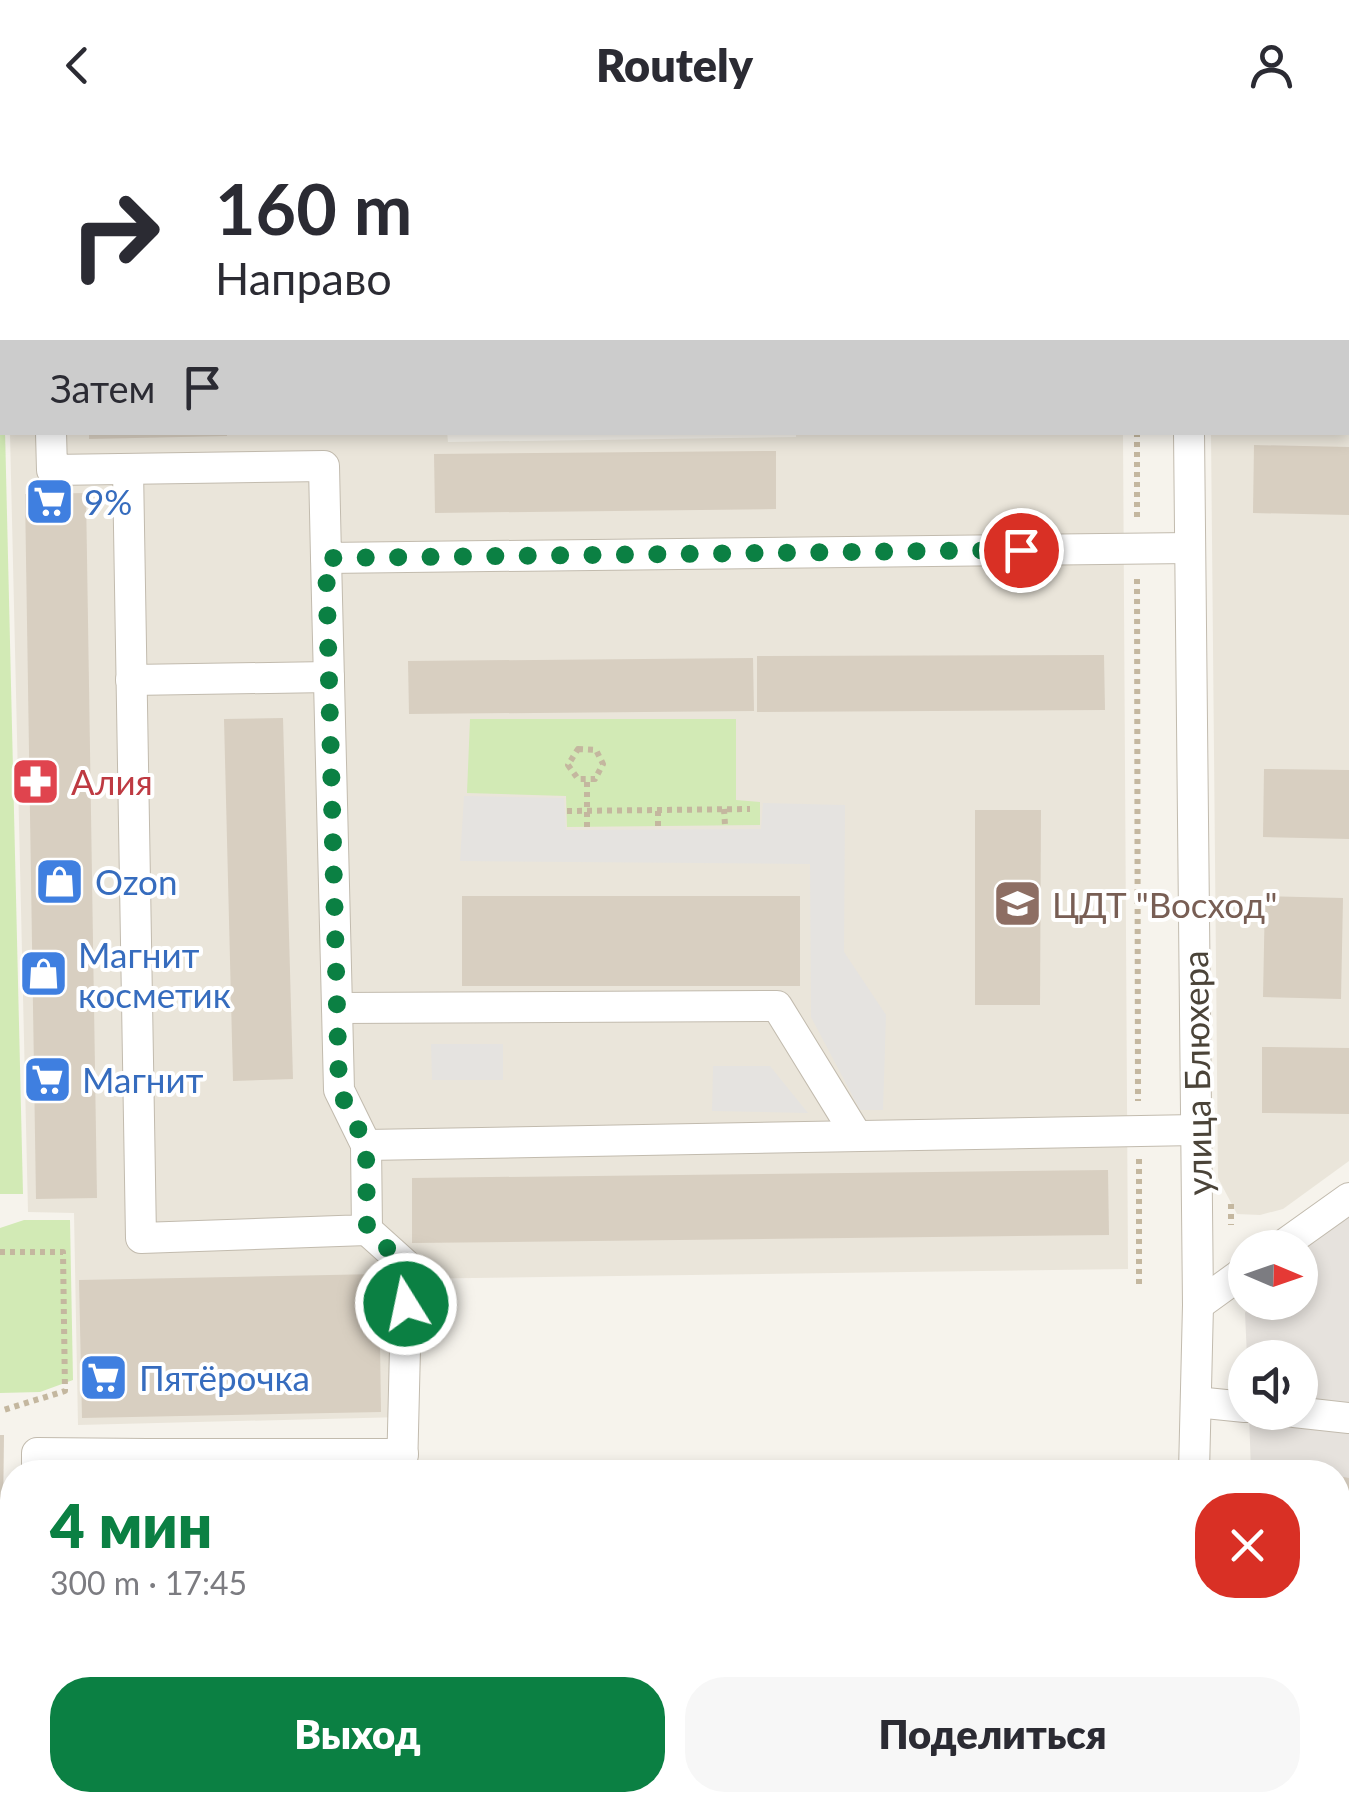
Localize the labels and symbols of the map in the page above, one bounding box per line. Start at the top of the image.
supermarket icon: 9% [23,475,75,527]
place label: 9% [84,480,132,522]
pin [979,508,1064,593]
pharmacy icon: Алия [10,755,62,807]
place label: Алия [71,760,153,802]
shop icon: Ozon [34,855,86,907]
place label: Ozon [95,860,178,902]
school or university icon: ЦДТ "Восход" [991,878,1043,930]
place label: ЦДТ "Восход" [1052,883,1278,925]
place label: Магнит косметик [78,933,231,1015]
shop icon: Магнит косметик [17,948,69,1000]
street label: улица Блюхера [1173,950,1219,1196]
supermarket icon: Магнит [21,1053,73,1105]
place label: Магнит [82,1058,204,1100]
north arrow [1228,1230,1318,1320]
position arrow [354,1252,458,1356]
supermarket icon: Пятёрочка [78,1351,130,1403]
place label: Пятёрочка [139,1356,310,1398]

